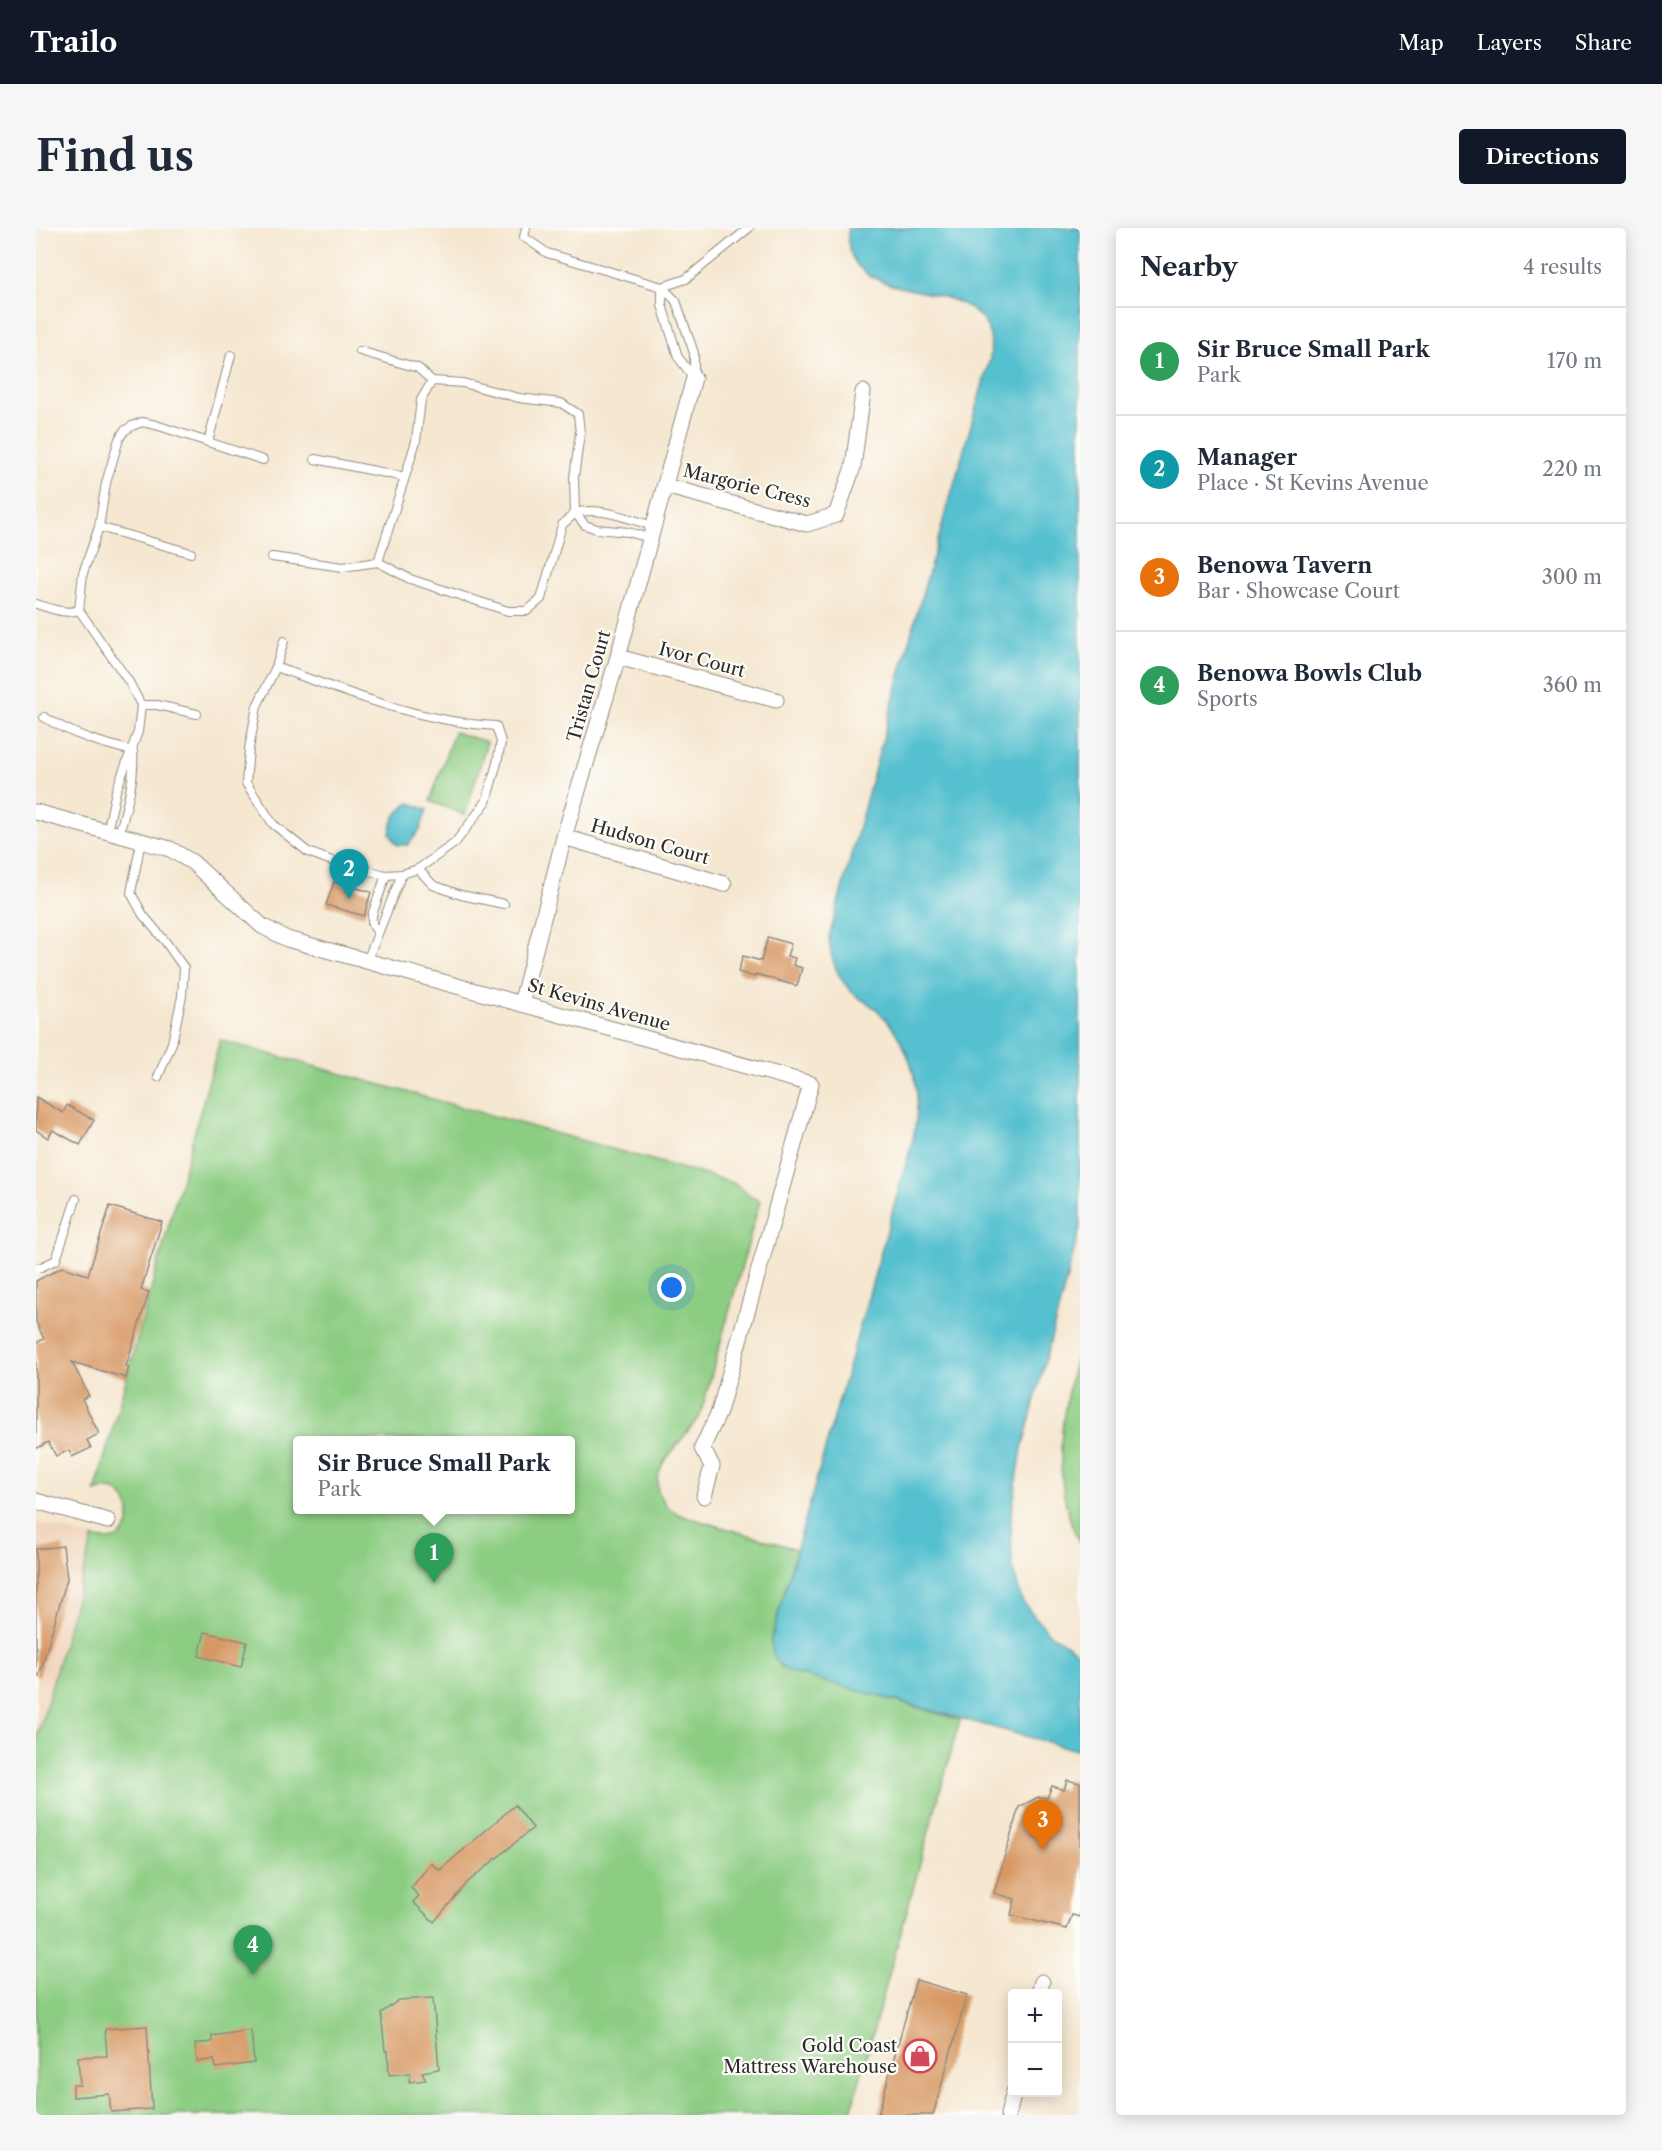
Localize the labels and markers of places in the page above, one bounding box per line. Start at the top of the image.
pin: 2 [330,850,368,899]
pin: 1 [414,1534,454,1583]
pin: 3 [1024,1800,1062,1850]
pin: 4 [234,1926,272,1975]
place label: Gold Coast Mattress Warehouse [723,2035,898,2078]
shop icon: Gold Coast Mattress Warehouse [902,2038,938,2074]

